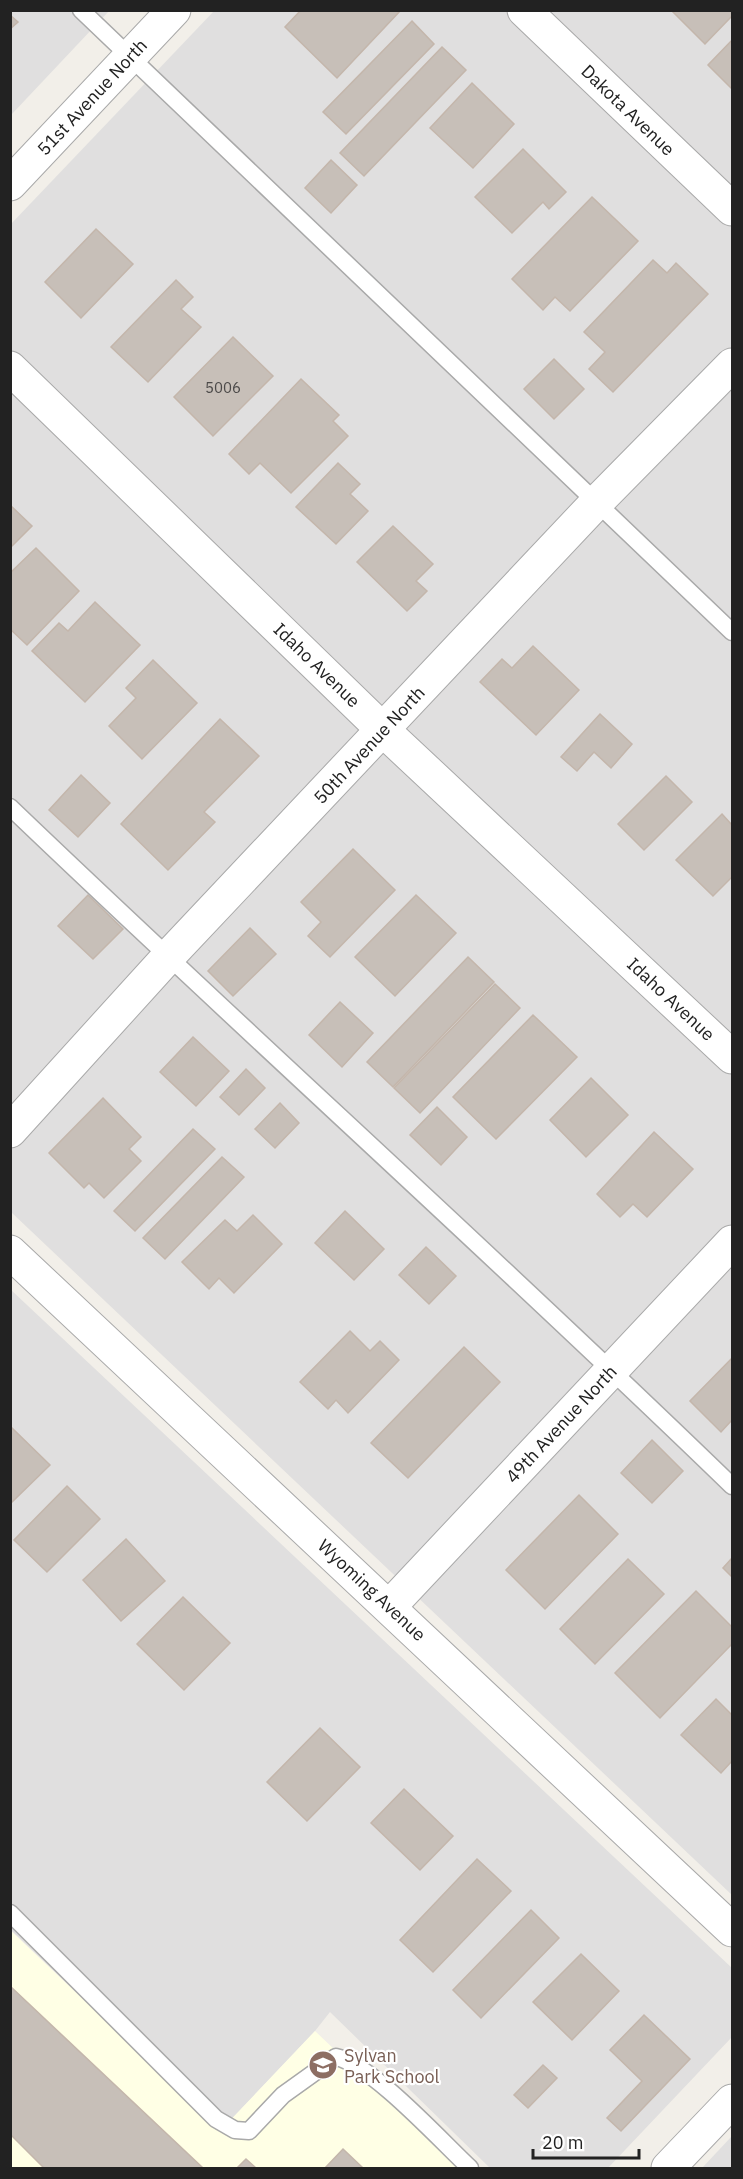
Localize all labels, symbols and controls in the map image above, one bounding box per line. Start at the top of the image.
street label: 51st Avenue North [32,34,152,160]
street label: Dakota Avenue [576,60,680,160]
house number: 5006 [205,378,241,397]
street label: Idaho Avenue [269,618,365,712]
street label: 50th Avenue North [308,681,430,809]
street label: Idaho Avenue [622,952,720,1046]
street label: 49th Avenue North [500,1360,622,1488]
street label: Wyoming Avenue [313,1534,431,1646]
place label: Sylvan Park School [344,2044,440,2088]
school or university icon: Sylvan Park School [307,2049,339,2081]
scale bar [533,2122,640,2160]
text: 20 m [542,2131,584,2154]

